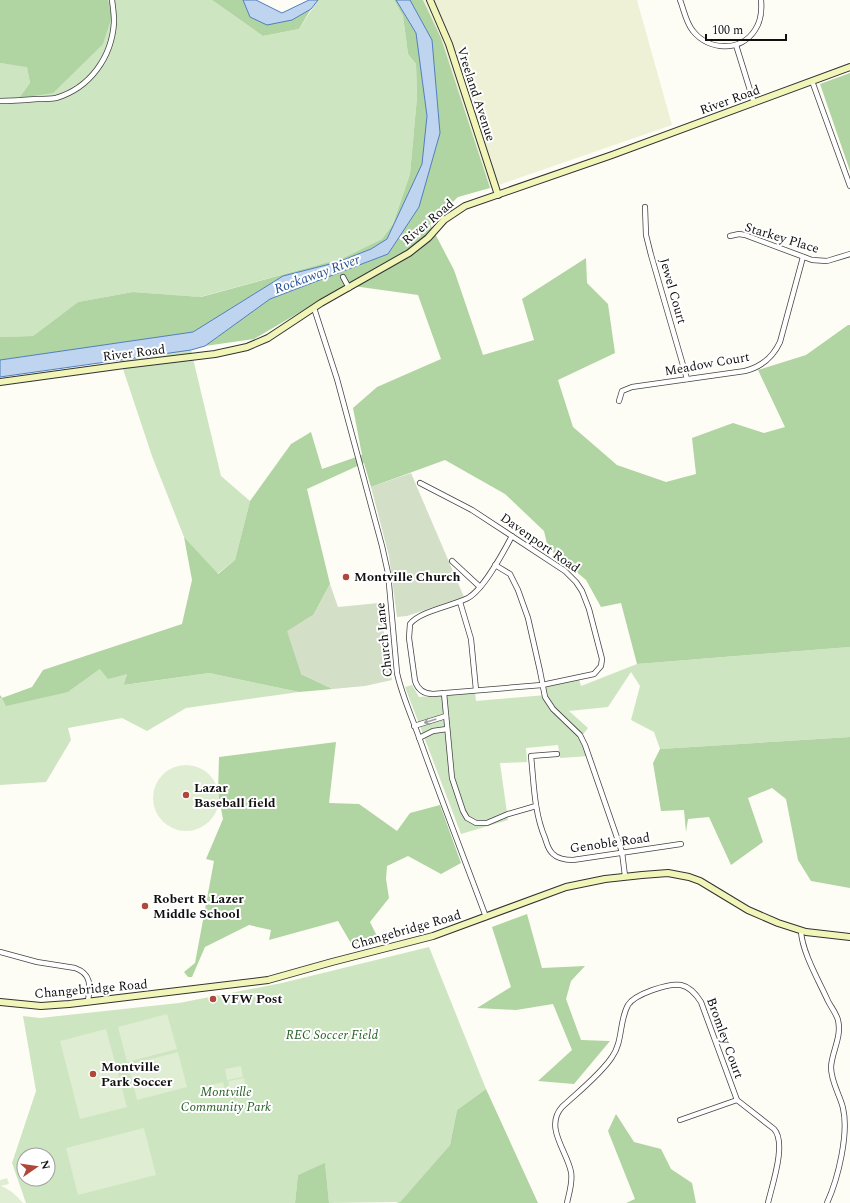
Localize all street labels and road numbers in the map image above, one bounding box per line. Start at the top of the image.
street label: Vreeland Avenue [451,44,501,144]
street label: River Road [697,80,763,120]
street label: River Road [397,194,459,250]
street label: Starkey Place [742,217,822,259]
street label: Jewel Court [654,256,692,327]
street label: River Road [102,339,166,367]
street label: Meadow Court [663,347,751,381]
street label: Davenport Road [496,508,584,578]
street label: Church Lane [370,602,398,678]
street label: Genoble Road [569,827,651,859]
street label: Changebridge Road [349,905,463,955]
street label: Changebridge Road [34,974,148,1004]
street label: Bromley Court [701,995,749,1082]

